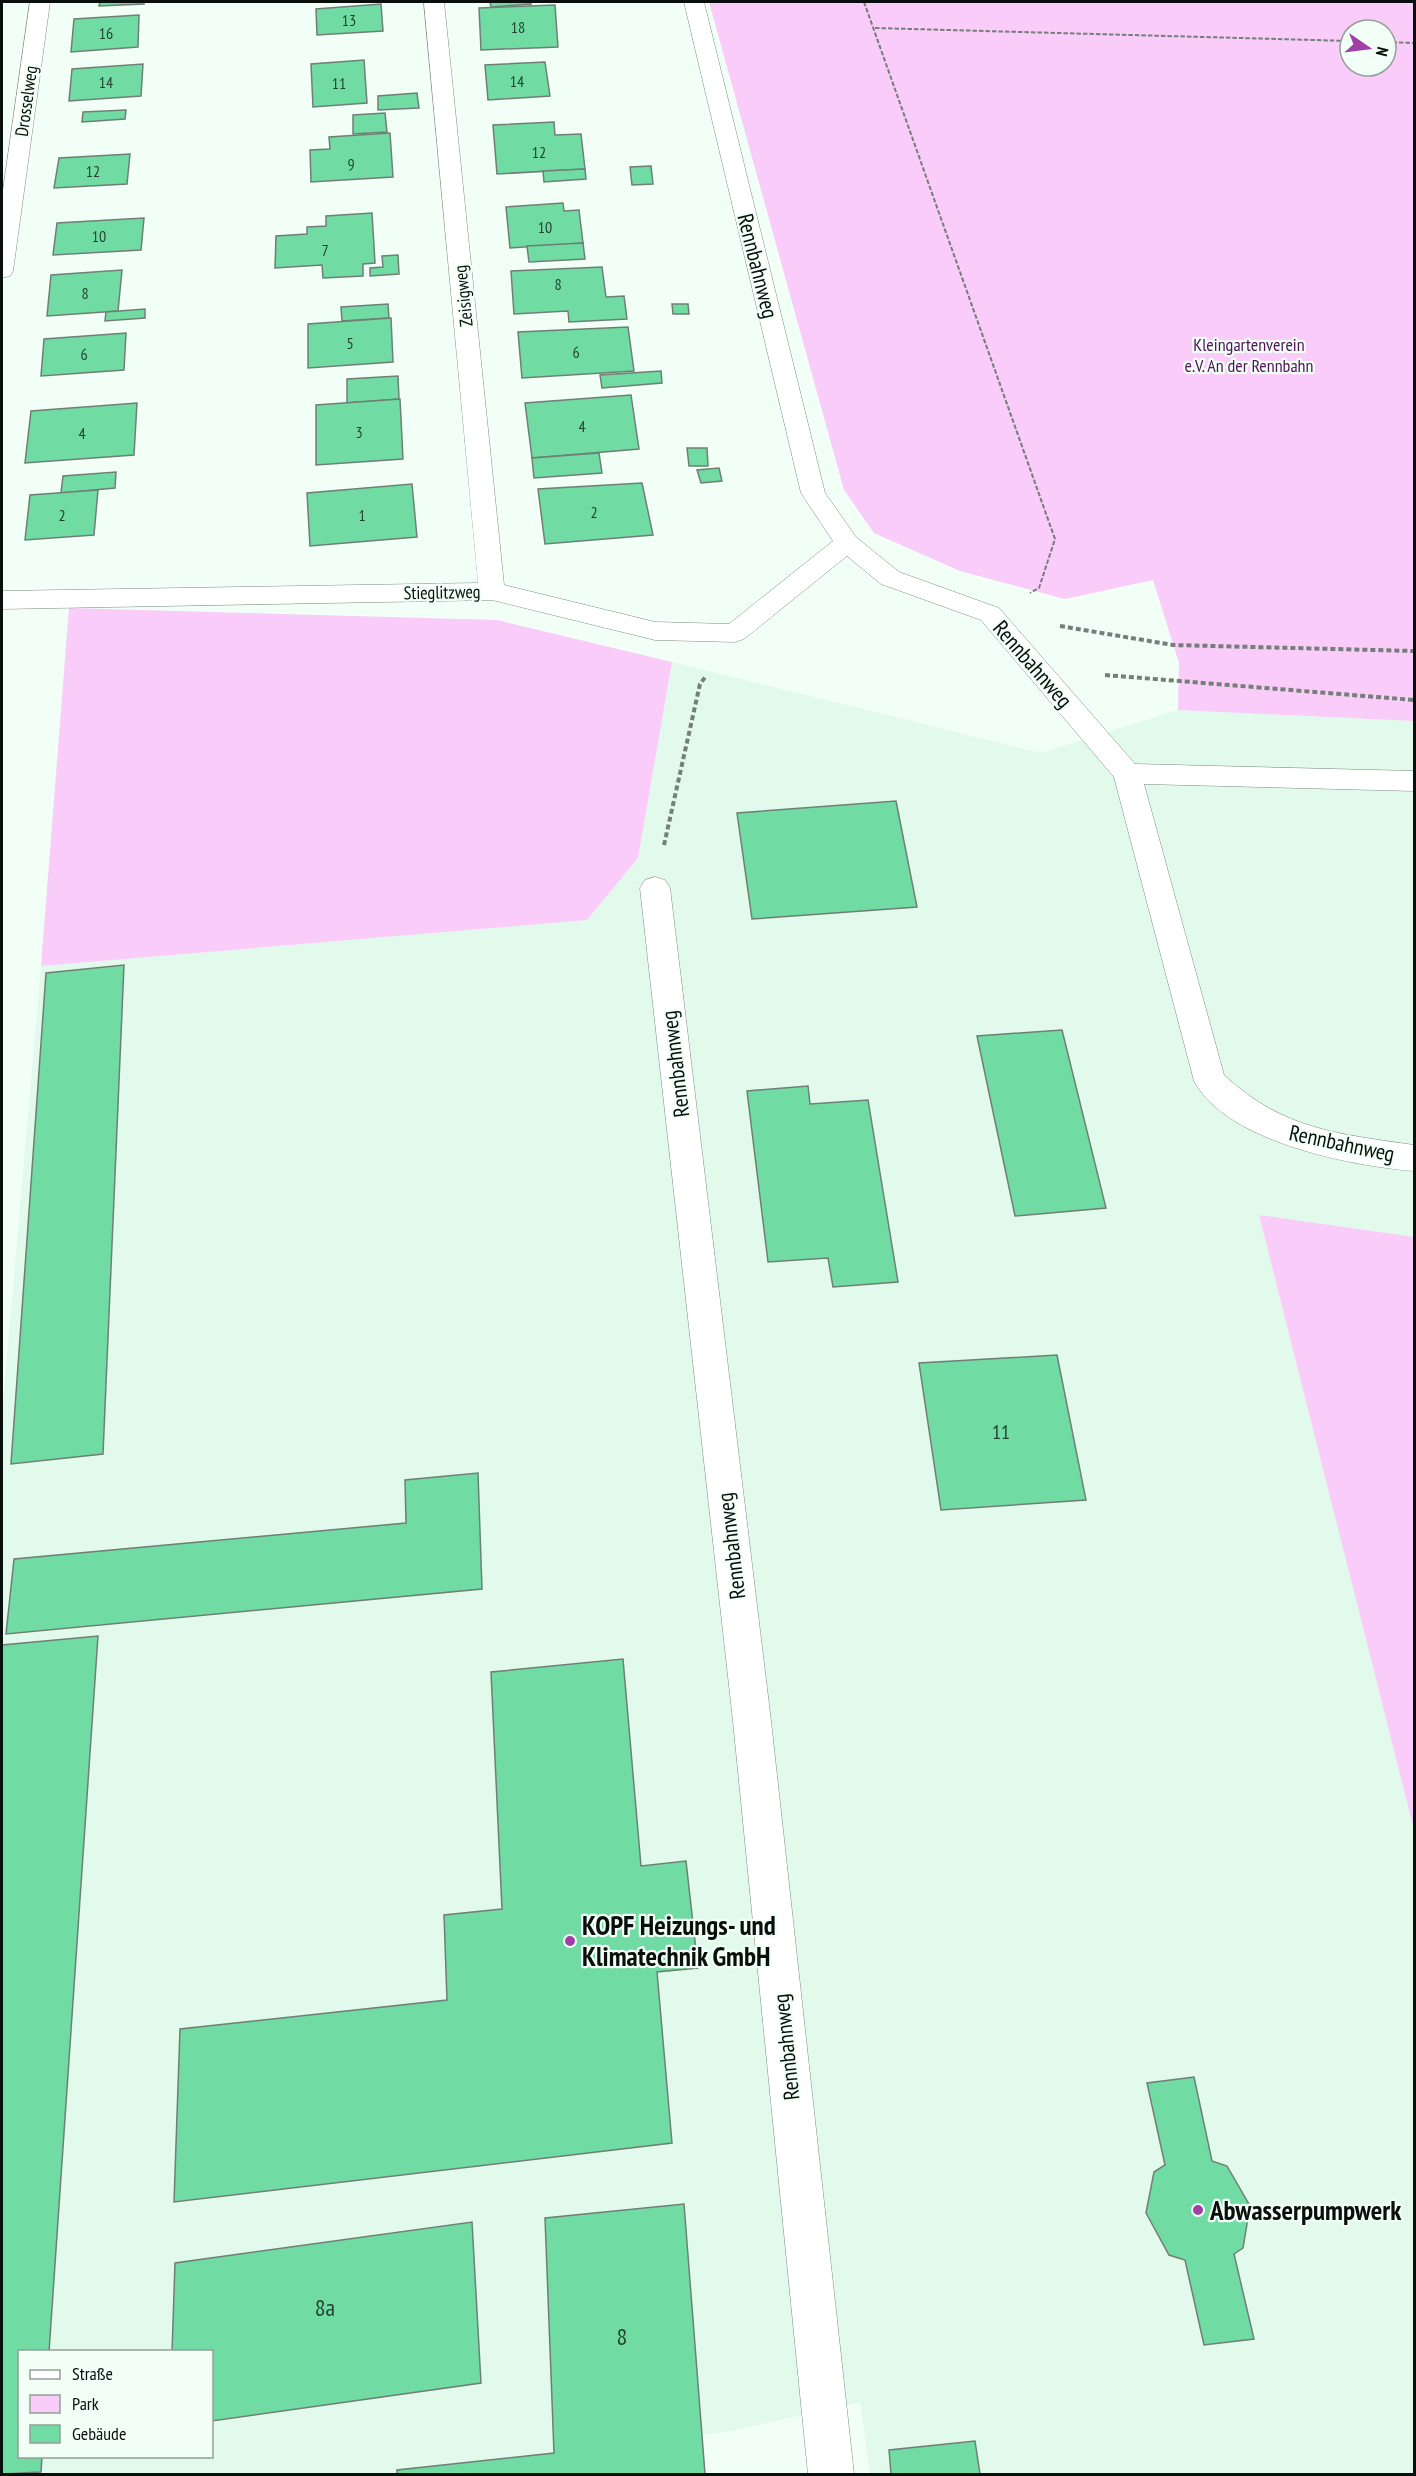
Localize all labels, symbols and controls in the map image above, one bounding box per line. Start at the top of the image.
house number: 13 [342,10,356,30]
house number: 18 [511,17,525,37]
north arrow [1338,18,1398,78]
house number: 16 [99,23,113,43]
text: N [1372,45,1393,58]
street label: Drosselweg [10,64,42,138]
house number: 14 [510,71,524,91]
house number: 14 [99,72,113,92]
house number: 11 [332,73,346,93]
house number: 12 [532,142,546,162]
house number: 9 [347,154,355,174]
house number: 12 [86,161,100,181]
street label: Rennbahnweg [731,211,785,321]
house number: 10 [538,217,552,237]
house number: 10 [92,226,106,246]
house number: 7 [321,240,329,260]
street label: Zeisigweg [448,264,478,328]
house number: 8 [554,274,562,294]
house number: 8 [81,283,89,303]
house number: 5 [346,333,354,353]
park label: Kleingartenverein e.V. An der Rennbahn [1185,333,1313,377]
house number: 6 [572,342,580,362]
house number: 6 [80,344,88,364]
house number: 4 [578,416,586,436]
house number: 3 [355,422,363,442]
house number: 4 [78,423,86,443]
house number: 2 [590,502,598,522]
house number: 2 [58,505,66,525]
house number: 1 [358,505,366,525]
street label: Stieglitzweg [403,580,481,604]
street label: Rennbahnweg [987,614,1079,714]
street label: Rennbahnweg [655,1009,695,1119]
street label: Rennbahnweg [1287,1118,1397,1168]
house number: 11 [992,1419,1010,1445]
street label: Rennbahnweg [711,1491,751,1601]
place label: KOPF Heizungs- und Klimatechnik GmbH [582,1908,776,1973]
marker: KOPF Heizungs- und Klimatechnik GmbH [563,1934,577,1948]
street label: Rennbahnweg [766,1992,806,2102]
place label: Abwasserpumpwerk [1209,2193,1402,2227]
marker: Abwasserpumpwerk [1191,2203,1205,2217]
house number: 8a [315,2292,335,2323]
house number: 8 [617,2321,627,2352]
legend [18,2350,213,2458]
text: Straße [72,2362,113,2385]
text: Park [72,2392,99,2415]
text: Gebäude [72,2422,126,2445]

